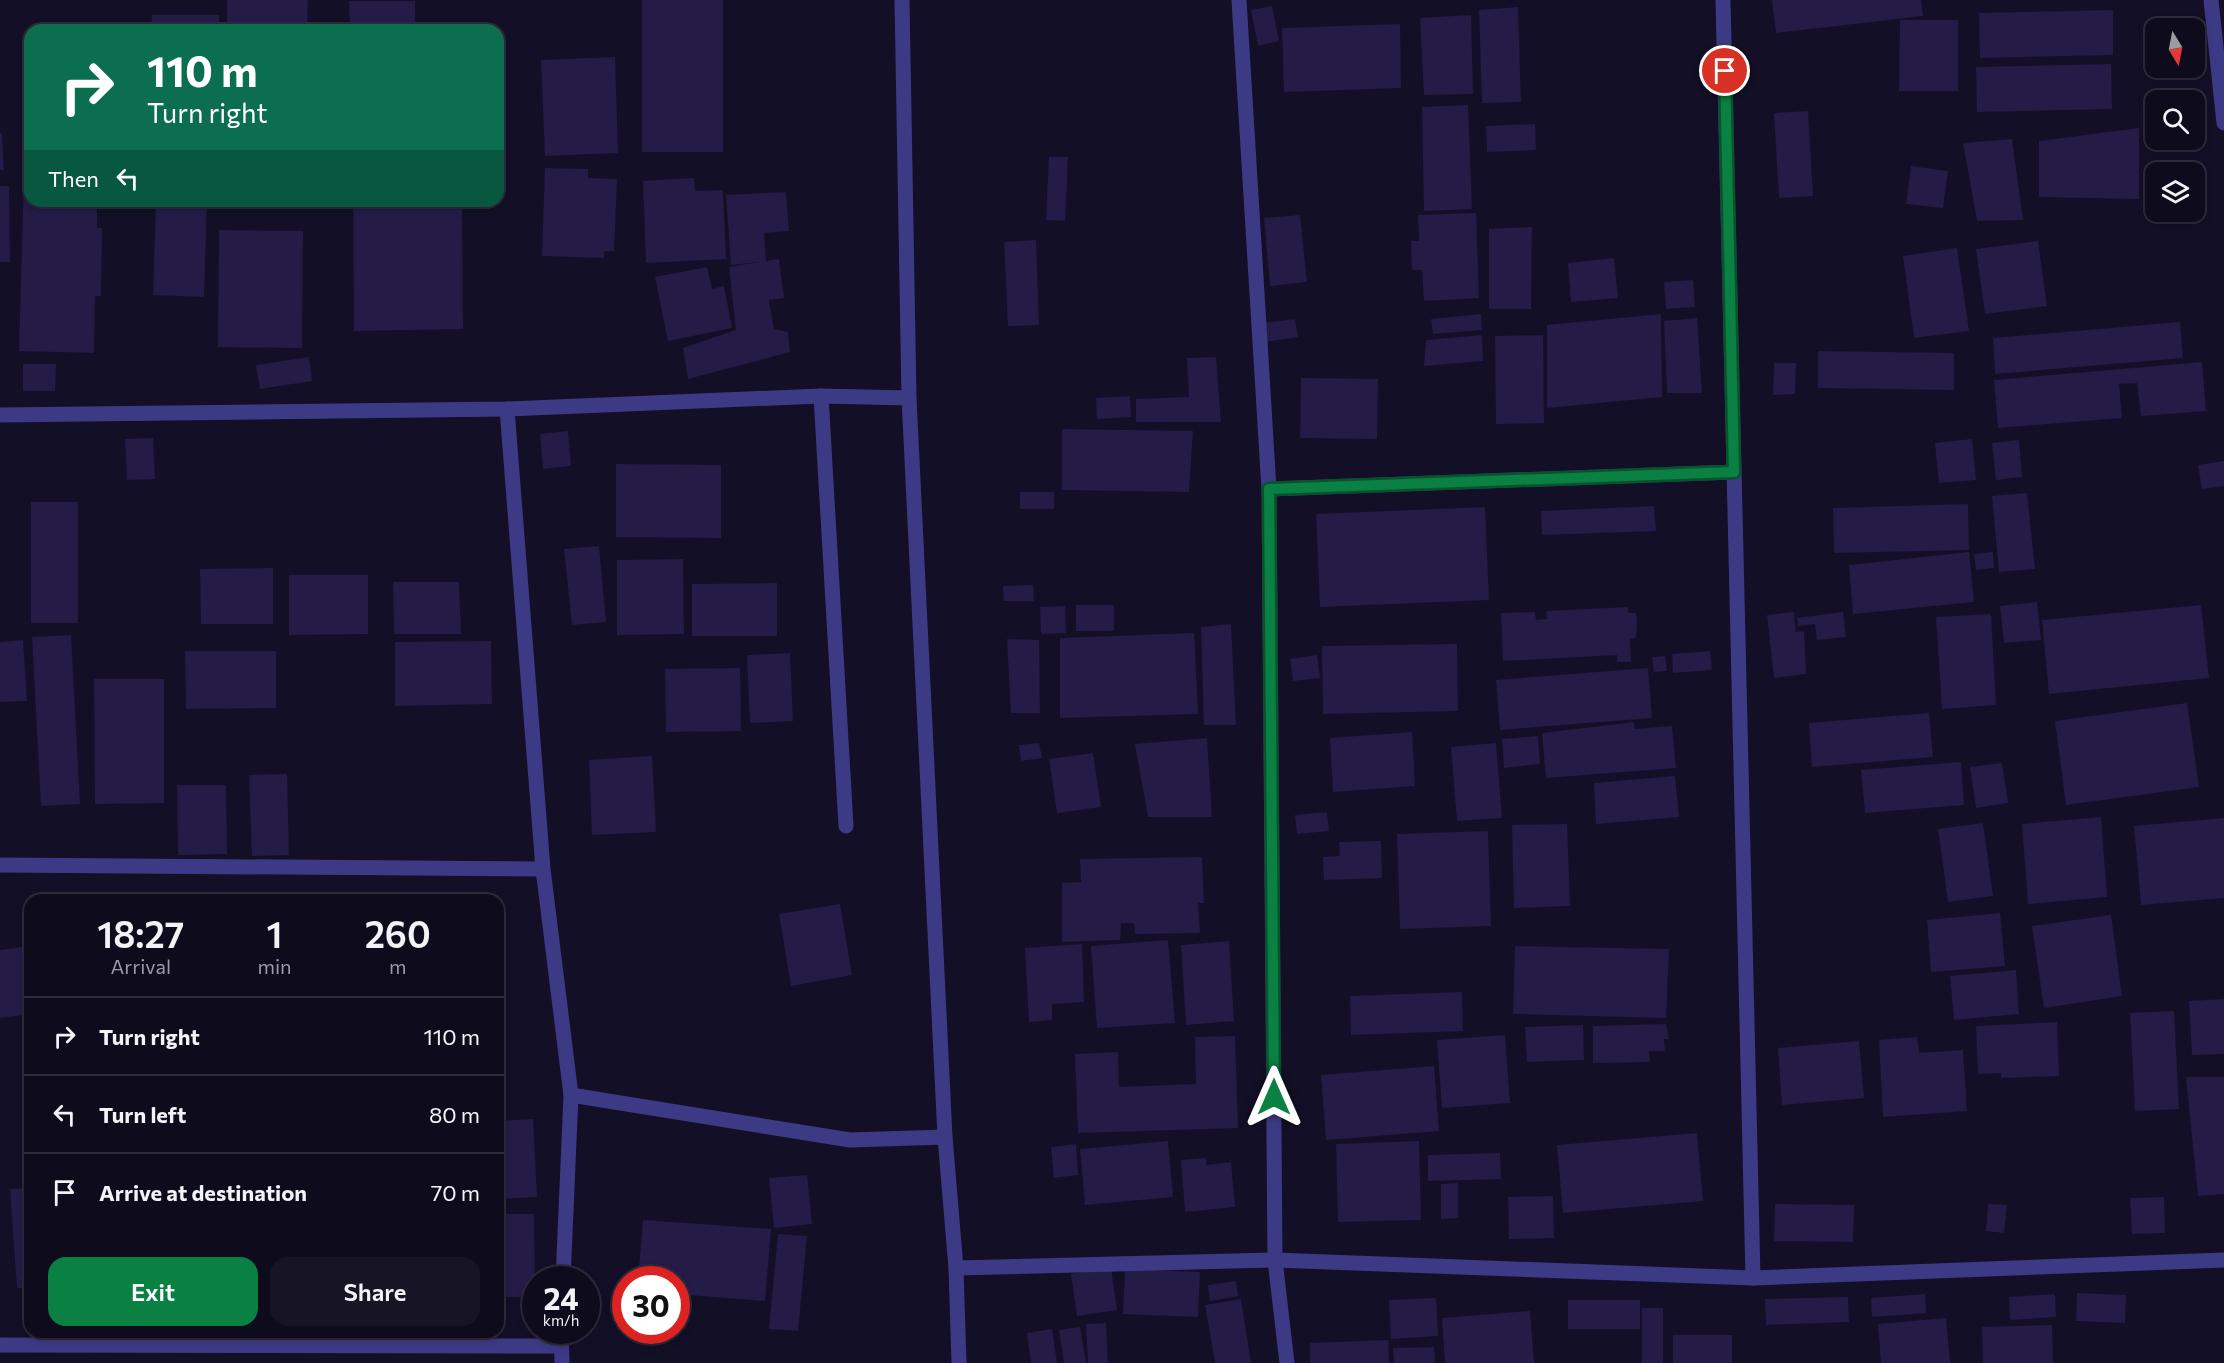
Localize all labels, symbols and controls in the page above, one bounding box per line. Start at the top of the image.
north arrow [2145,18,2205,78]
map controls [2145,18,2205,222]
text: 110 m [147,44,258,96]
pin [1699,45,1750,96]
icon: right [48,48,126,126]
icon: arrive [1708,54,1741,87]
button: search [2145,90,2205,150]
text: Turn right [147,96,267,129]
icon: left [111,162,144,195]
button: layers [2145,162,2205,222]
text: Then [48,165,99,192]
text: 18:27 [97,911,184,955]
text: 1 [266,911,282,955]
text: 260 [365,911,431,955]
text: Arrival [110,954,171,978]
text: min [257,954,292,978]
text: m [389,954,406,978]
icon: right [48,1020,81,1053]
text: Turn right [99,1023,200,1050]
text: 110 m [423,1023,480,1050]
position arrow [1242,1065,1306,1129]
icon: left [48,1098,81,1131]
text: Turn left [99,1101,186,1128]
text: 80 m [429,1101,480,1128]
icon: arrive [48,1176,81,1209]
text: Arrive at destination [99,1179,307,1206]
text: 70 m [431,1179,480,1206]
button: Exit [48,1257,258,1326]
button: Share [270,1257,480,1326]
speed limit sign: 30 [612,1266,690,1344]
text: 24 [543,1279,579,1316]
text: km/h [543,1311,579,1329]

